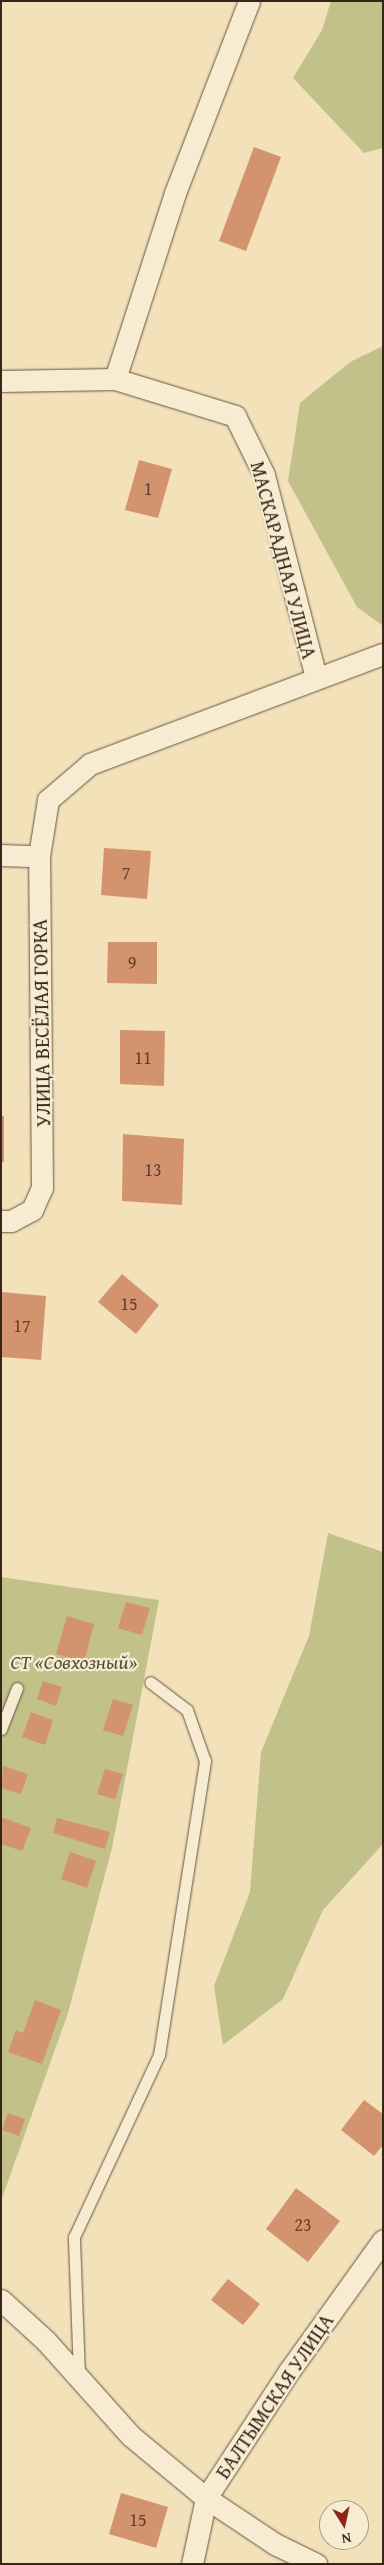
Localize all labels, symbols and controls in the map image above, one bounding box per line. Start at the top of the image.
street label: МАСКАРАДНАЯ УЛИЦА [246,459,322,661]
house number: 1 [144,478,152,500]
house number: 7 [122,862,130,884]
street label: УЛИЦА ВЕСЁЛАЯ ГОРКА [27,919,55,1127]
house number: 9 [128,952,136,974]
house number: 11 [134,1047,152,1069]
house number: 13 [144,1159,162,1181]
house number: 15 [120,1293,138,1315]
house number: 17 [13,1315,31,1337]
park label: СТ «Совхозный» [10,1649,138,1673]
house number: 23 [294,2214,312,2236]
street label: БАЛТЫМСКАЯ УЛИЦА [210,2309,338,2483]
north arrow [319,2500,369,2550]
house number: 15 [129,2509,147,2531]
text: N [340,2528,353,2549]

